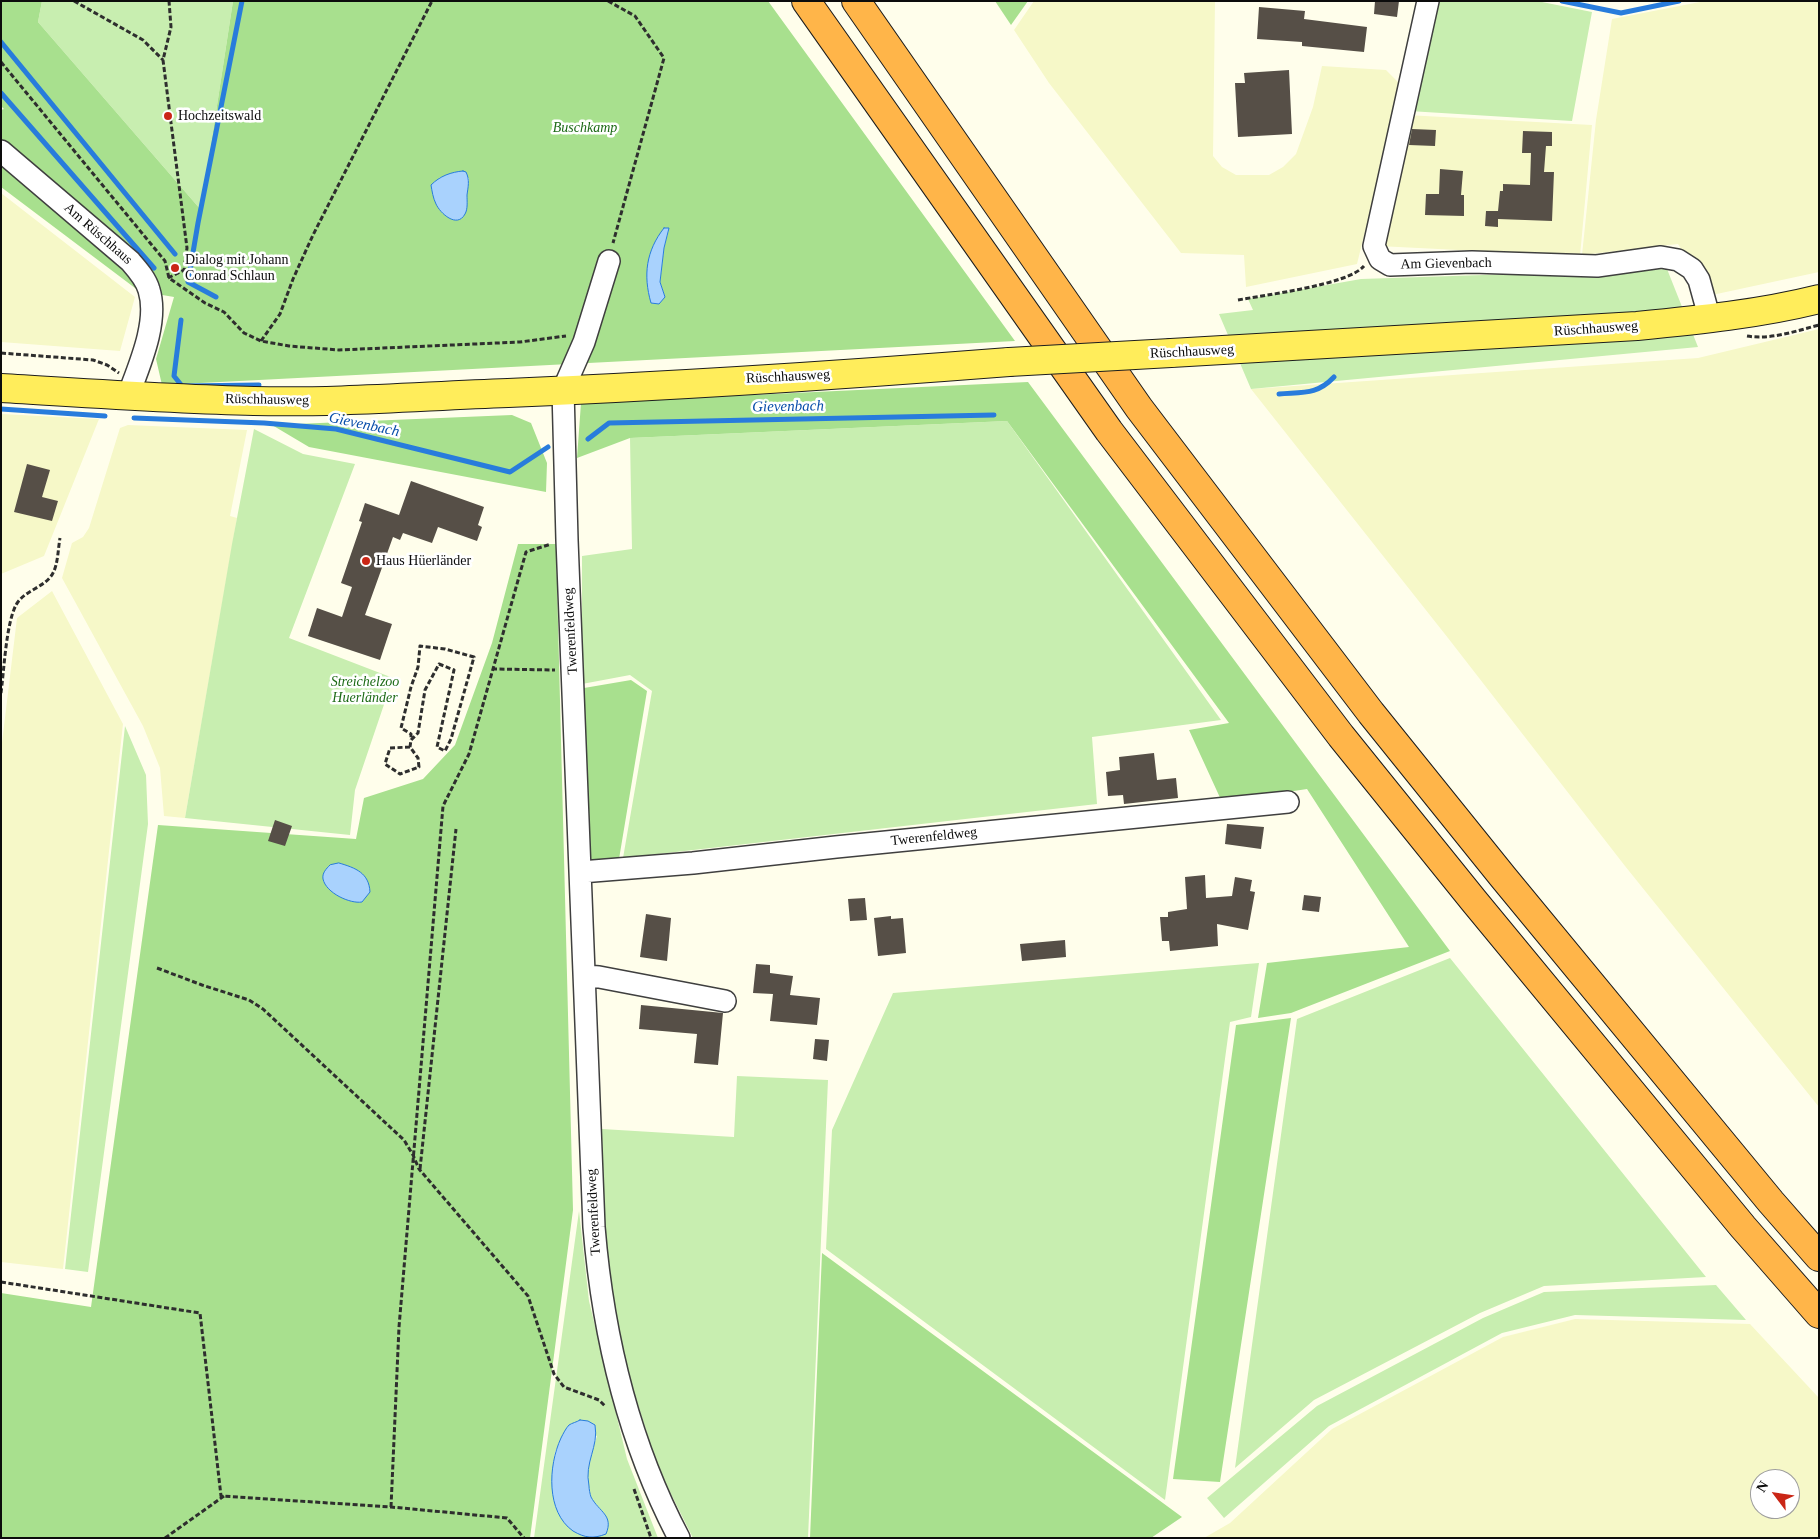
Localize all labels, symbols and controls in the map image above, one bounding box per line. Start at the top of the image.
place label: Hochzeitswald [178,108,261,124]
marker: Hochzeitswald [162,110,174,122]
park label: Buschkamp [553,120,617,136]
street label: Am Rüschhaus [60,200,136,268]
place label: Dialog mit Johann Conrad Schlaun [185,252,288,284]
street label: Am Gievenbach [1400,255,1492,273]
marker: Dialog mit Johann Conrad Schlaun [169,262,181,274]
street label: Rüschhausweg [1554,318,1638,340]
street label: Rüschhausweg [1150,341,1234,363]
street label: Rüschhausweg [746,366,830,388]
street label: Rüschhausweg [225,391,309,409]
water label: Gievenbach [752,397,824,417]
water label: Gievenbach [327,409,401,441]
place label: Haus Hüerländer [376,553,471,569]
marker: Haus Hüerländer [360,555,372,567]
street label: Twerenfeldweg [560,587,582,675]
park label: Streichelzoo Huerländer [331,674,399,706]
street label: Twerenfeldweg [890,824,978,850]
street label: Twerenfeldweg [583,1168,605,1256]
north arrow [1750,1469,1800,1519]
text: N [1754,1478,1772,1495]

